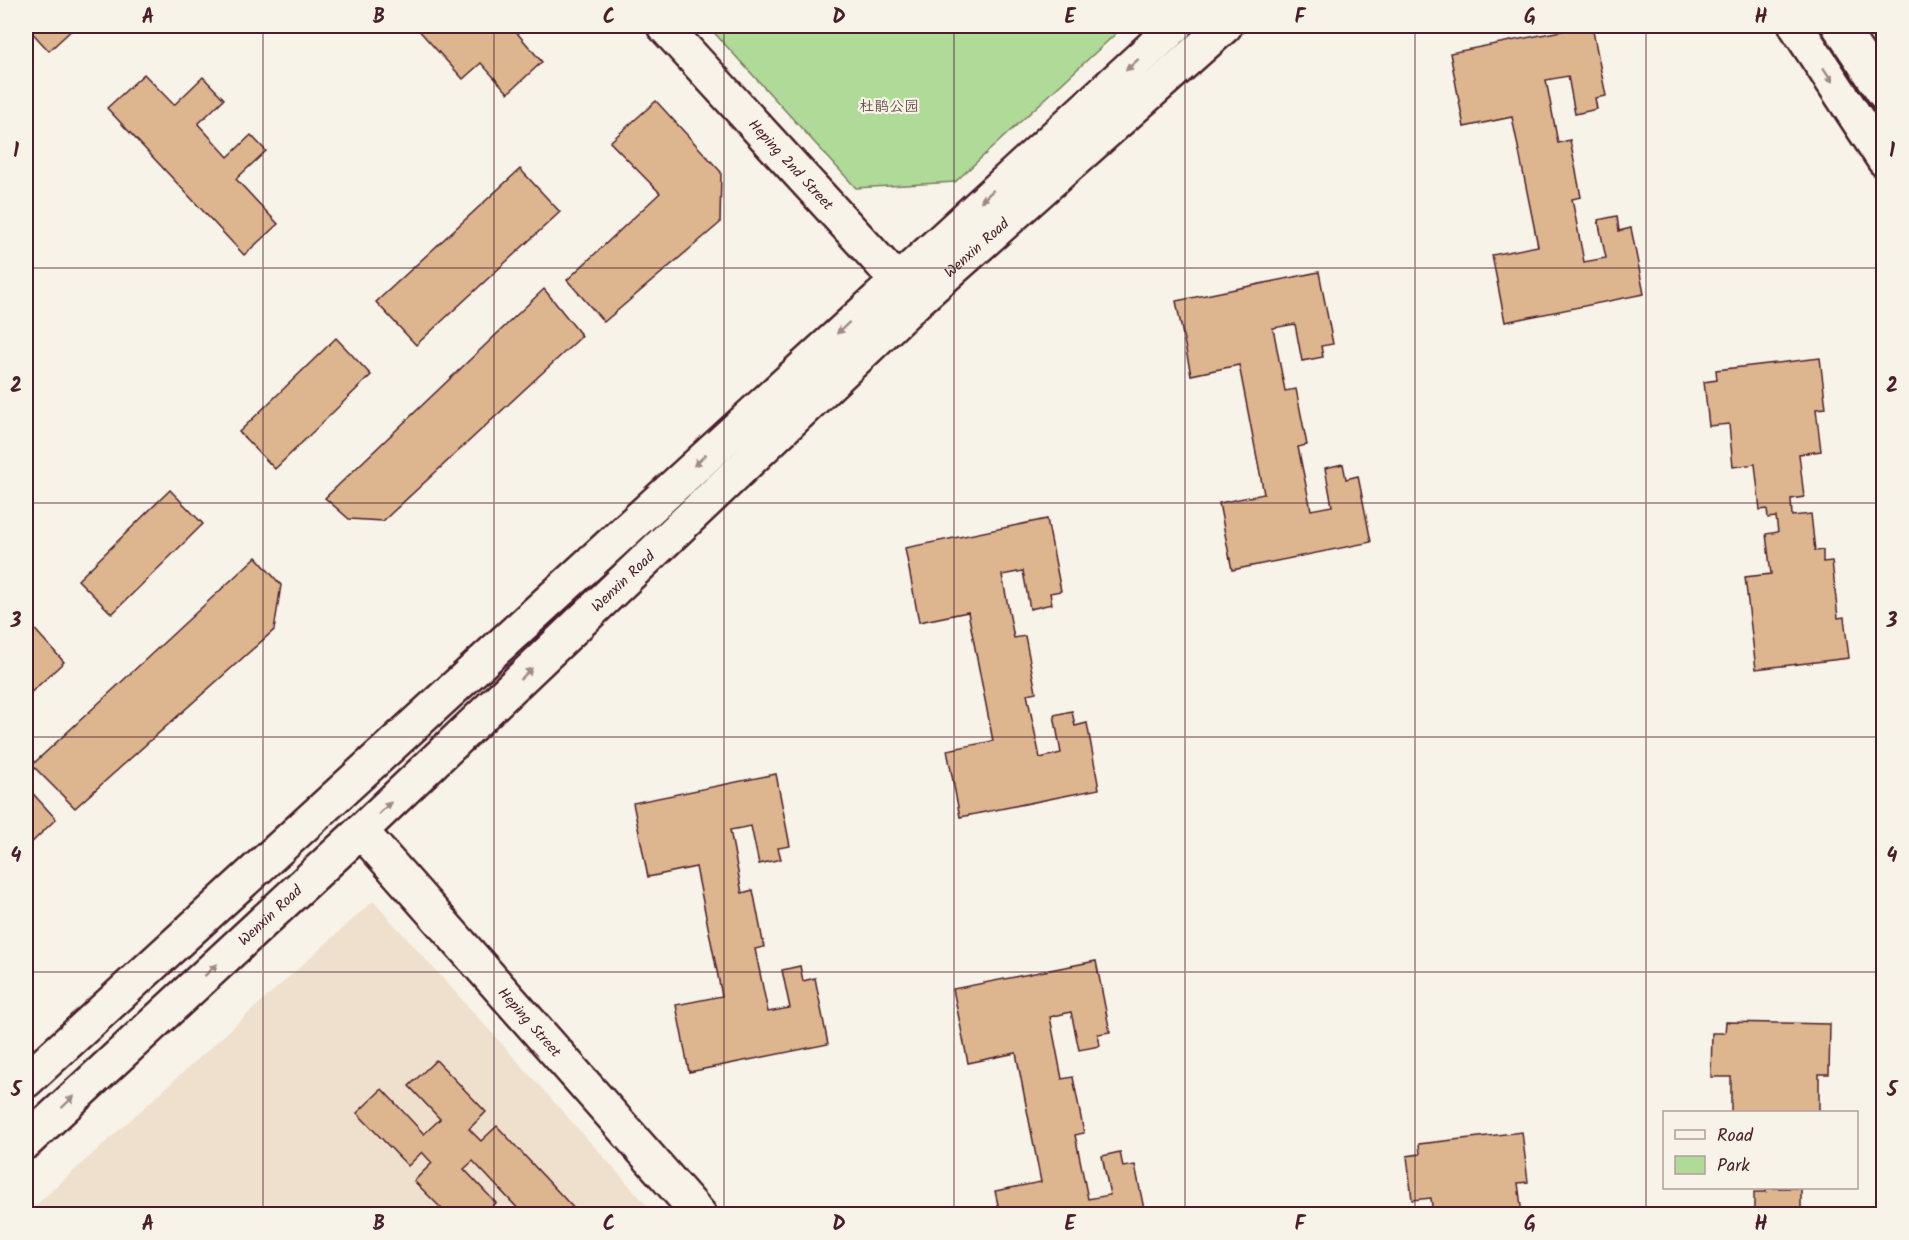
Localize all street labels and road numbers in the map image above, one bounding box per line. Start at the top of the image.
street label: Heping 2nd Street [742,114,839,217]
street label: Wenxin Road [939,212,1016,284]
street label: Wenxin Road [586,545,661,619]
street label: Wenxin Road [233,880,309,952]
street label: Heping Street [491,982,567,1063]

